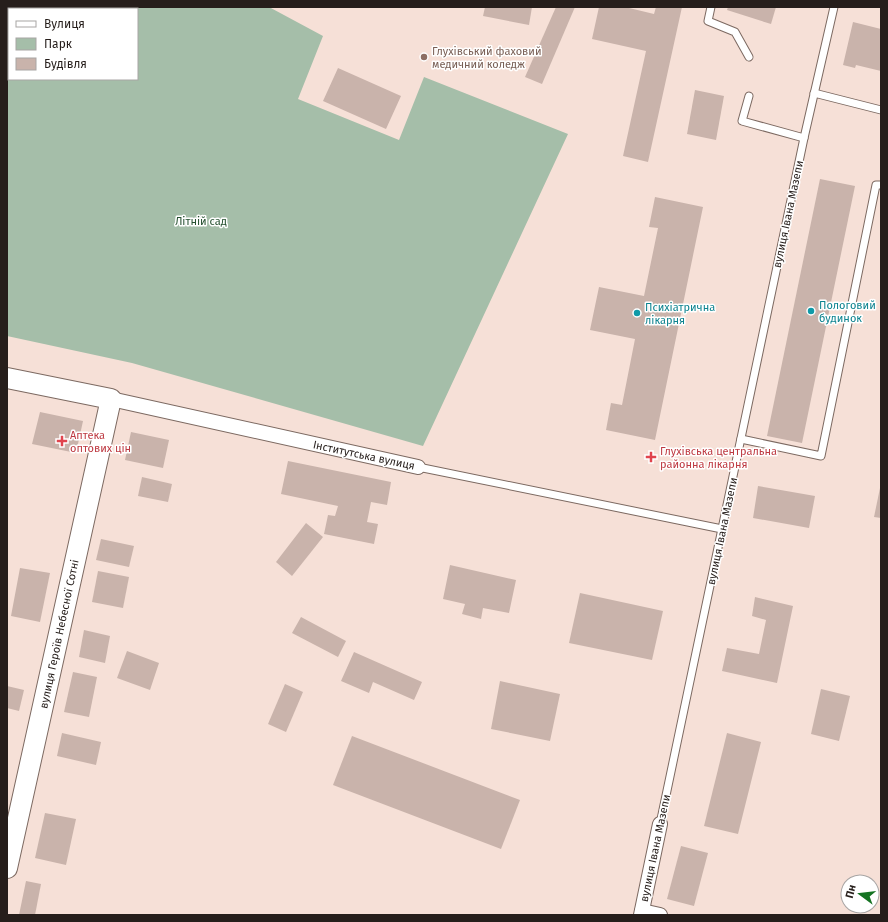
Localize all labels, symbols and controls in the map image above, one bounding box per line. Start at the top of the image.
legend [8,8,138,80]
text: Вулиця [44,17,85,31]
text: Парк [44,37,73,51]
place label: Глухівський фаховий медичний коледж [432,45,542,71]
marker: Глухівський фаховий медичний коледж [419,52,429,62]
text: Будівля [44,57,87,71]
street label: вулиця Івана Мазепи [771,159,806,269]
park label: Літній сад [175,215,227,228]
place label: Пологовий будинок [819,299,876,325]
place label: Психіатрична лікарня [645,301,715,327]
marker: Пологовий будинок [806,306,816,316]
marker: Психіатрична лікарня [632,308,642,318]
place label: Аптека оптових цін [70,429,131,455]
marker: Аптека оптових цін [57,436,67,446]
street label: Інститутська вулиця [312,438,416,473]
place label: Глухівська центральна районна лікарня [660,445,777,471]
marker: Глухівська центральна районна лікарня [645,451,657,463]
street label: вулиця Івана Мазепи [705,476,740,586]
street label: вулиця Героїв Небесної Сотні [37,558,82,710]
street label: вулиця Івана Мазепи [638,793,673,903]
north arrow [840,874,880,914]
text: Пн [843,883,859,900]

